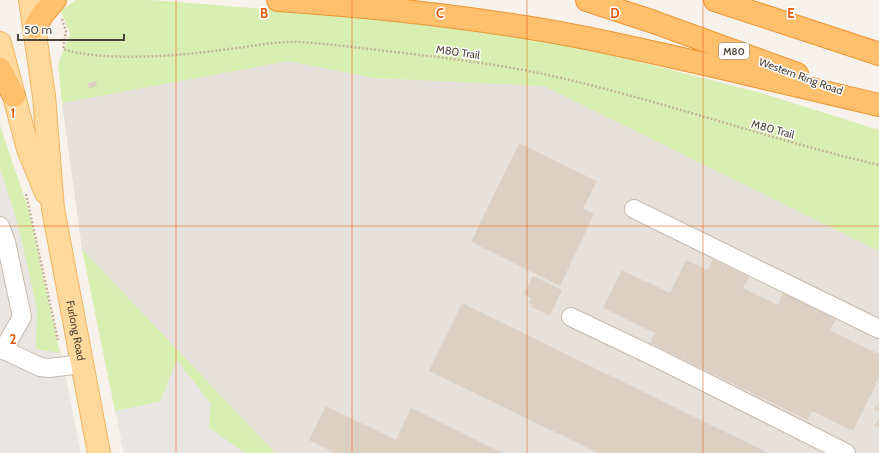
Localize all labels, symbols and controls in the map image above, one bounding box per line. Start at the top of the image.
text: B [260,5,268,21]
text: C [436,5,444,21]
text: D [610,5,620,21]
text: E [787,5,795,21]
scale bar [18,16,124,42]
text: 50 m [24,22,52,37]
street label: M80 Trail [435,42,481,62]
road number: M80 [719,43,749,59]
street label: Western Ring Road [757,54,845,98]
text: 1 [11,105,15,121]
street label: M80 Trail [750,117,797,142]
street label: Furlong Road [63,299,88,362]
text: 2 [10,331,17,347]

